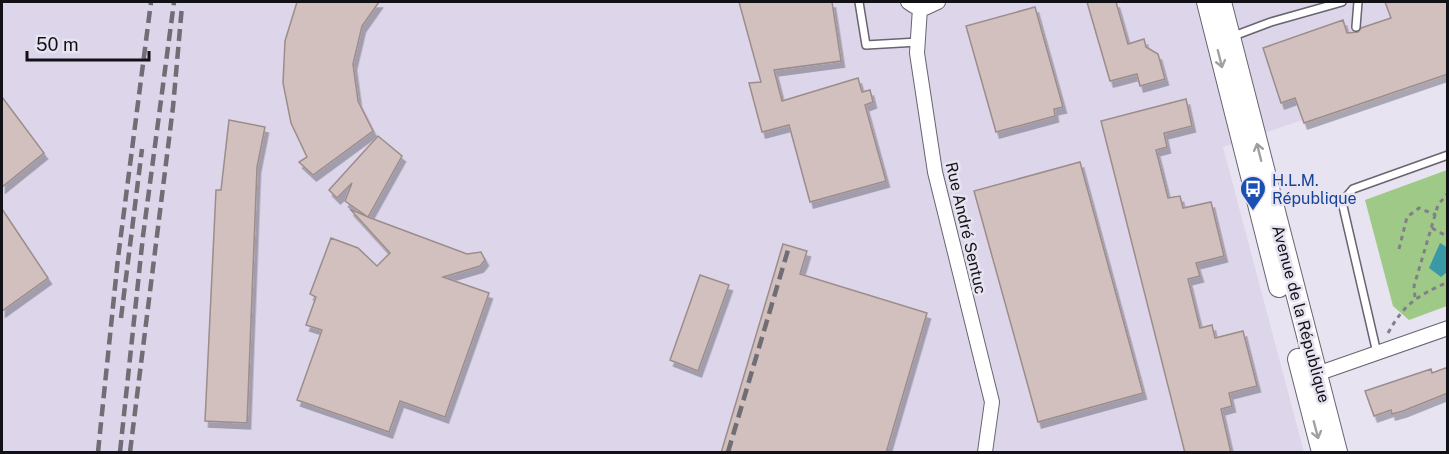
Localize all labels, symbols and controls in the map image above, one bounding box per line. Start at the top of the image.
scale bar [27,24,148,62]
text: 50 m [36,34,79,55]
one-way arrow [1214,49,1226,68]
one-way arrow [1253,143,1264,162]
street label: Rue André Sentuc [942,160,990,296]
place label: H.L.M. République [1272,171,1357,208]
bus stop icon: H.L.M. République [1238,174,1268,212]
street label: Avenue de la République [1268,223,1334,405]
one-way arrow [1311,420,1323,439]

